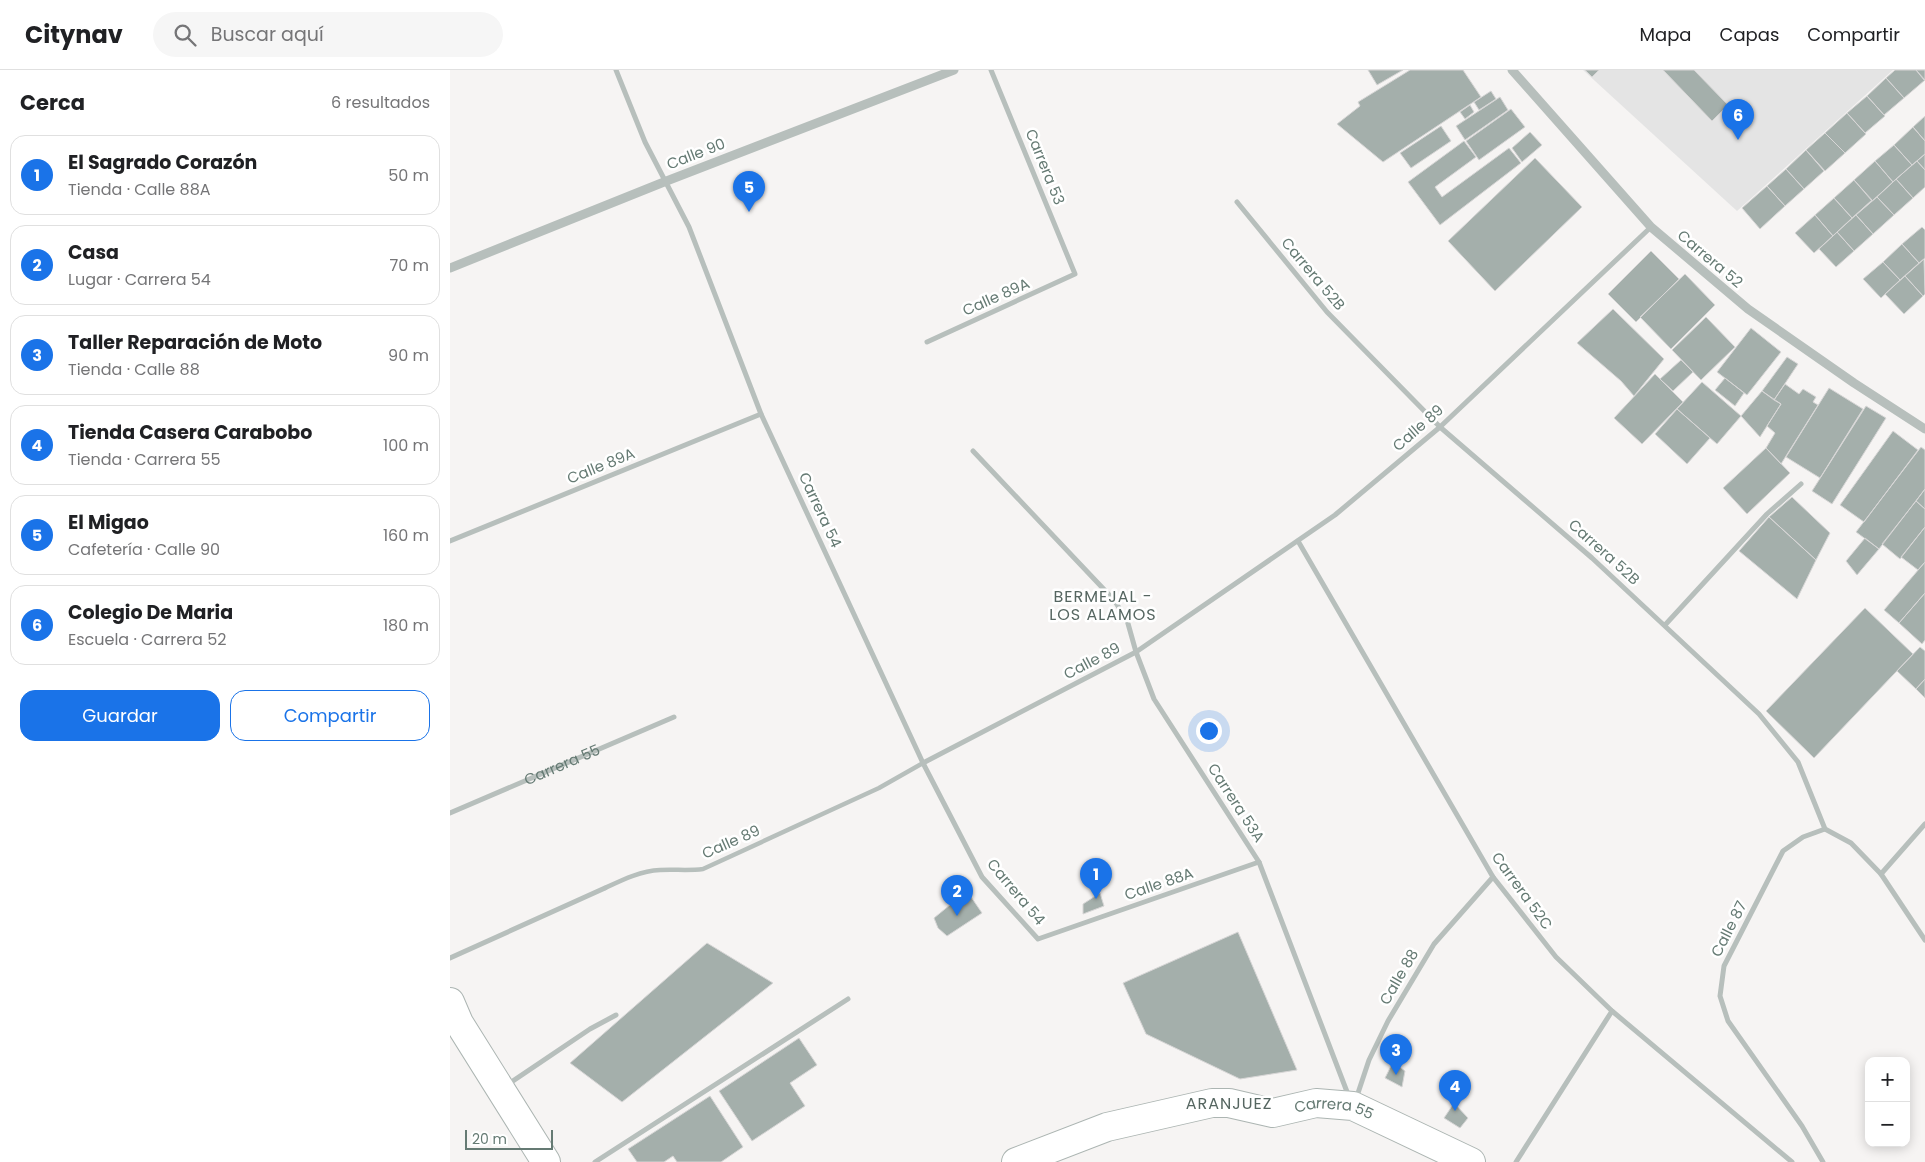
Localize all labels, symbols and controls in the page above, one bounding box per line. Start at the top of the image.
search box [153,12,503,57]
text: Citynav [25,18,123,51]
icon: search [171,21,199,49]
text: Buscar aquí [211,21,324,48]
text: Mapa [1639,22,1692,47]
text: Capas [1720,22,1779,47]
text: Compartir [1807,22,1900,47]
text: Cerca [20,88,85,117]
text: 6 resultados [331,91,430,114]
pin: 6 [1722,99,1754,140]
street label: Carrera 53 [1021,126,1070,208]
street label: Calle 90 [663,133,728,174]
text: El Sagrado Corazón [68,149,257,176]
text: 1 [34,164,40,187]
text: 50 m [388,164,429,187]
pin: 5 [733,171,765,212]
text: Tienda · Calle 88A [68,178,211,201]
street label: Carrera 52 [1673,225,1748,292]
street label: Carrera 52B [1277,233,1350,315]
text: Casa [68,239,119,266]
text: 2 [32,254,42,277]
text: 70 m [389,254,429,277]
text: Lugar · Carrera 54 [68,268,211,291]
street label: Calle 89A [959,272,1033,321]
text: Taller Reparación de Moto [68,329,322,356]
text: 3 [32,344,42,367]
text: 90 m [388,344,429,367]
text: Tienda · Calle 88 [68,358,200,381]
street label: Calle 89 [1388,400,1448,456]
text: Tienda Casera Carabobo [68,419,312,446]
text: 4 [32,434,42,457]
text: 100 m [383,434,429,457]
street label: Calle 89A [564,442,638,489]
text: Tienda · Carrera 55 [68,448,221,471]
street label: Carrera 54 [794,469,847,551]
text: El Migao [68,509,149,536]
street label: Carrera 52B [1564,514,1645,589]
text: 5 [32,524,42,547]
text: 160 m [383,524,429,547]
text: Cafetería · Calle 90 [68,538,220,561]
district label: BERMEJAL - LOS ALAMOS [1049,585,1157,626]
text: Colegio De Maria [68,599,233,626]
text: 6 [32,614,42,637]
text: 180 m [383,614,429,637]
text: Escuela · Carrera 52 [68,628,226,651]
street label: Calle 89 [1060,637,1124,684]
button: Guardar [20,690,220,741]
button: Compartir [230,690,430,741]
your location [1196,718,1222,744]
street label: Carrera 55 [521,739,603,790]
street label: Carrera 53A [1203,759,1270,846]
street label: Calle 89 [699,819,763,864]
street label: Carrera 52C [1487,847,1558,934]
street label: Carrera 54 [982,854,1050,929]
pin: 1 [1080,858,1112,899]
street label: Calle 88A [1122,862,1196,905]
pin: 2 [941,875,973,916]
street label: Calle 87 [1706,897,1752,960]
street label: Calle 88 [1374,945,1423,1009]
pin: 3 [1380,1034,1412,1075]
map controls [1865,1057,1910,1147]
button: + [1865,1057,1910,1102]
pin: 4 [1439,1070,1471,1111]
district label: ARANJUEZ [1186,1092,1272,1115]
street label: Carrera 55 [1292,1092,1377,1124]
button: − [1865,1102,1910,1147]
scale bar [465,1127,552,1150]
text: 20 m [472,1129,507,1149]

